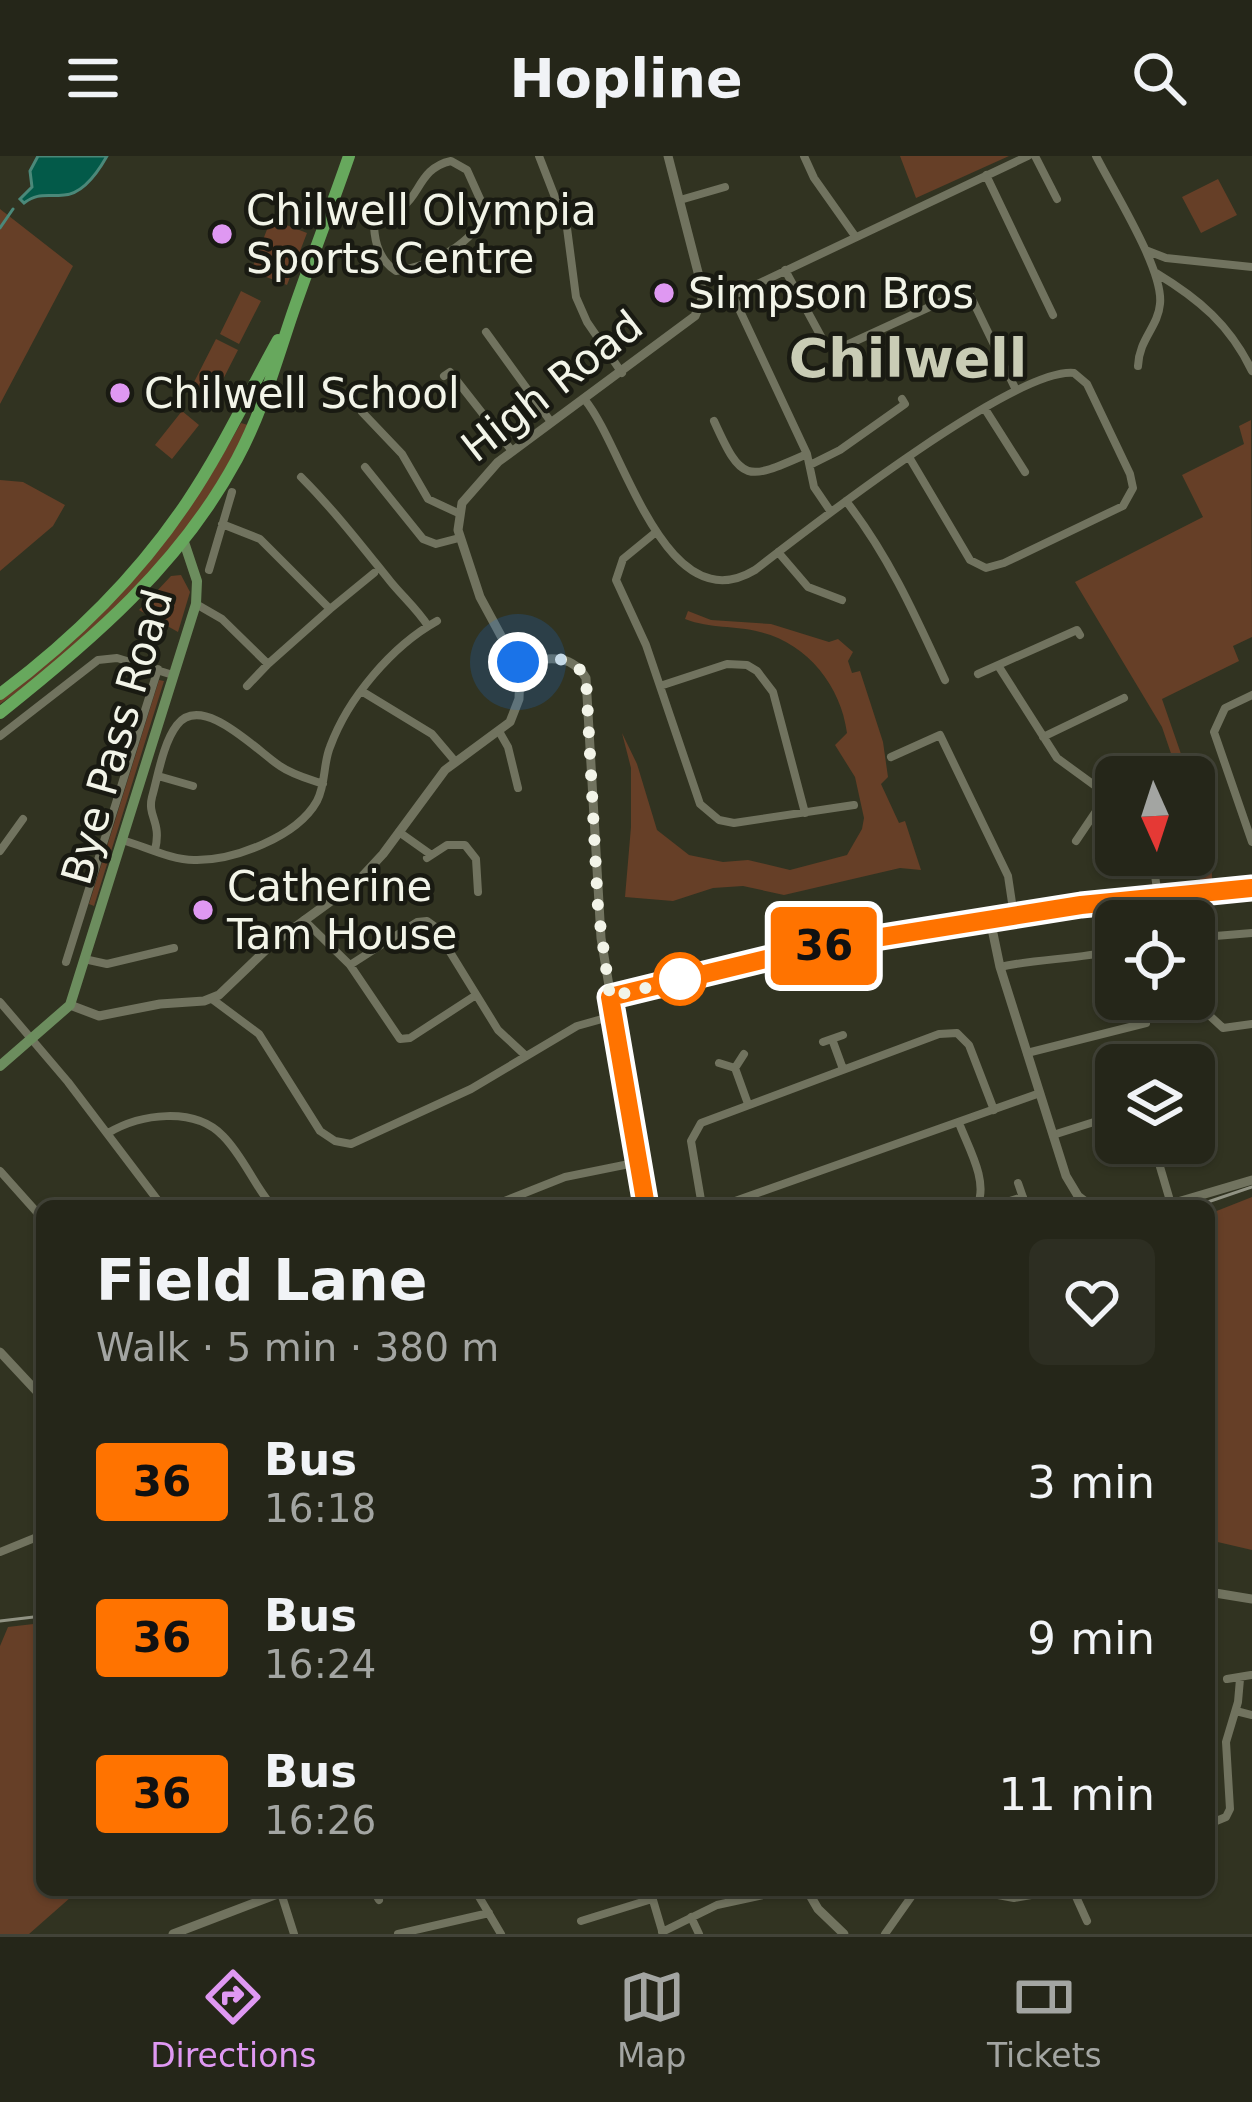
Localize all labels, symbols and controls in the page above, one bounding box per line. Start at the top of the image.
icon: menu [60,45,126,111]
icon: search [1126,45,1192,111]
text: Hopline [509,47,743,110]
place label: Chilwell Olympia Sports Centre [246,186,597,283]
marker: Chilwell Olympia Sports Centre [209,221,235,247]
place label: Simpson Bros [688,269,974,318]
marker: Simpson Bros [651,280,677,306]
street label: High Road [452,300,652,472]
district label: Chilwell [789,327,1027,390]
place label: Chilwell School [144,369,460,418]
marker: Chilwell School [107,380,133,406]
street label: Bye Pass Road [51,584,183,890]
your location [488,632,548,692]
north arrow [1095,756,1215,876]
map controls [1095,756,1215,1164]
place label: Catherine Tam House [226,862,457,959]
marker: Catherine Tam House [190,897,216,923]
button: locate [1095,900,1215,1020]
line badge: 36 [770,907,878,985]
text: 36 [795,921,853,970]
unlabelled marker [655,954,705,1004]
button: layers [1095,1044,1215,1164]
button: heart [1029,1239,1155,1365]
text: Field Lane [96,1247,427,1313]
text: Walk · 5 min · 380 m [96,1325,499,1370]
text: Bus [264,1433,357,1486]
text: 3 min [1027,1456,1155,1509]
text: 36 [133,1457,191,1506]
text: 16:18 [264,1486,376,1531]
text: Bus [264,1589,357,1642]
text: 9 min [1027,1612,1155,1665]
text: 36 [133,1613,191,1662]
text: 16:24 [264,1642,376,1687]
text: Bus [264,1745,357,1798]
text: 11 min [999,1768,1155,1821]
text: 36 [133,1769,191,1818]
text: 16:26 [264,1798,376,1843]
tab: Directions [150,1964,316,2075]
tab: Map [617,1964,687,2075]
tab: Tickets [987,1964,1102,2075]

